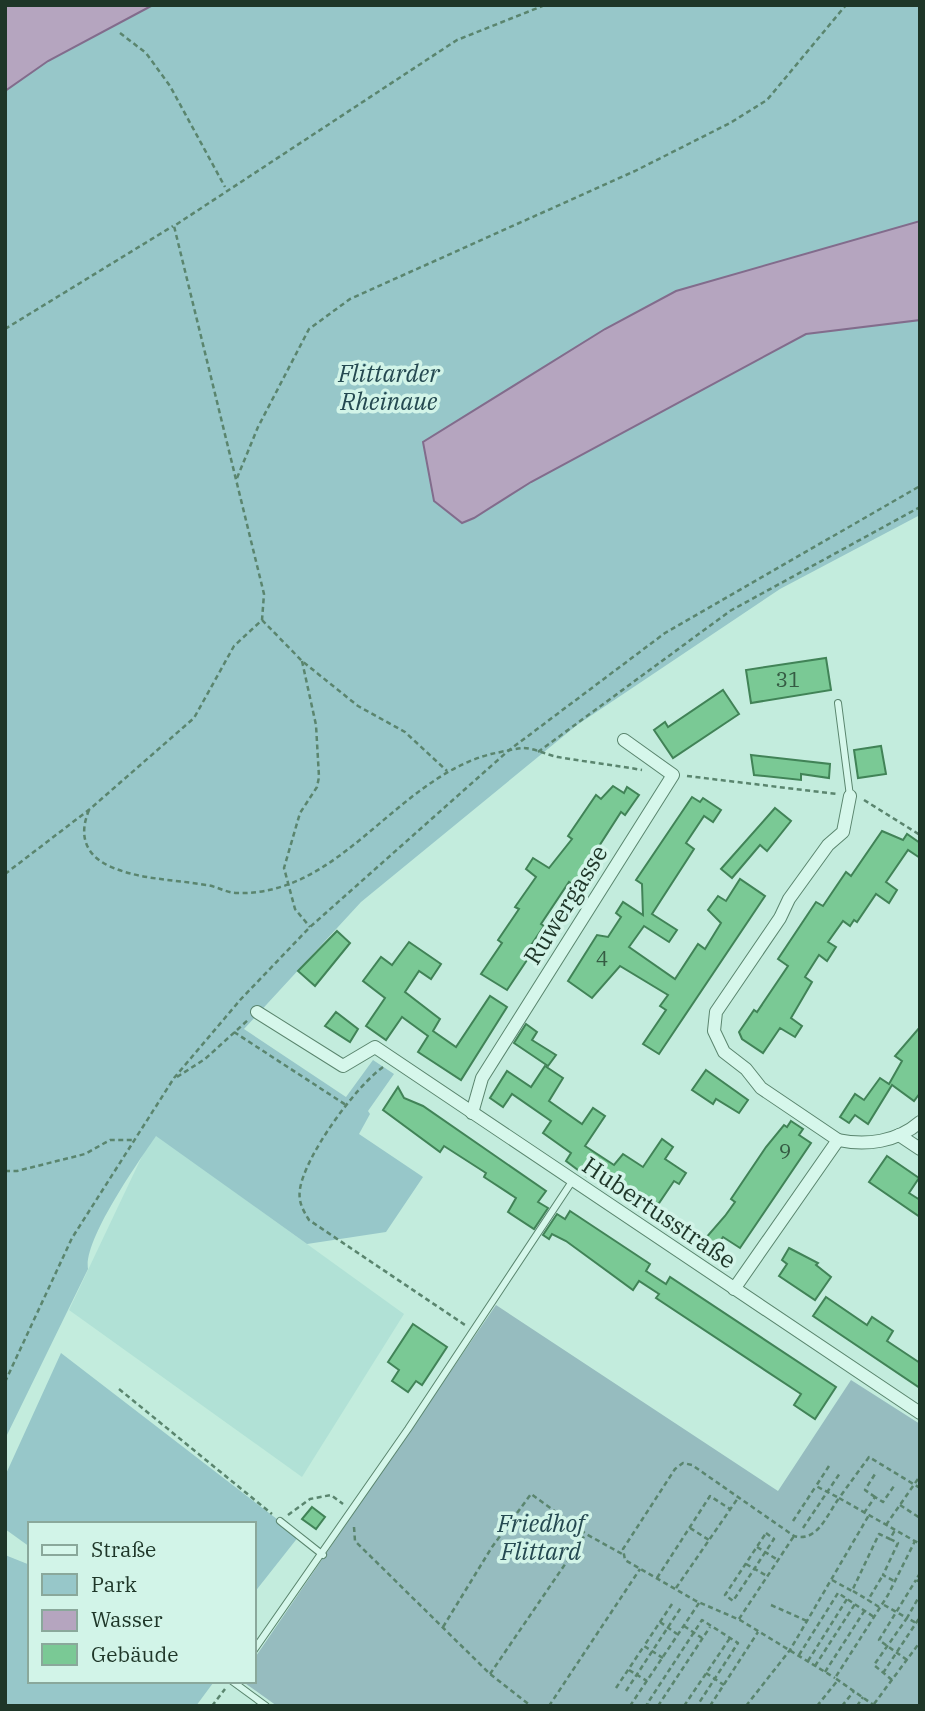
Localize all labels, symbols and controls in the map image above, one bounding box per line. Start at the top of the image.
park label: Flittarder Rheinaue [337,357,441,417]
house number: 31 [775,665,801,693]
street label: Ruwergasse [516,839,615,970]
house number: 4 [596,944,608,972]
house number: 9 [779,1137,791,1165]
street label: Hubertusstraße [576,1149,743,1275]
park label: Friedhof Flittard [497,1507,589,1567]
legend [28,1522,256,1683]
text: Straße [91,1535,156,1563]
text: Park [91,1570,138,1598]
text: Wasser [91,1605,163,1633]
text: Gebäude [91,1640,179,1668]

